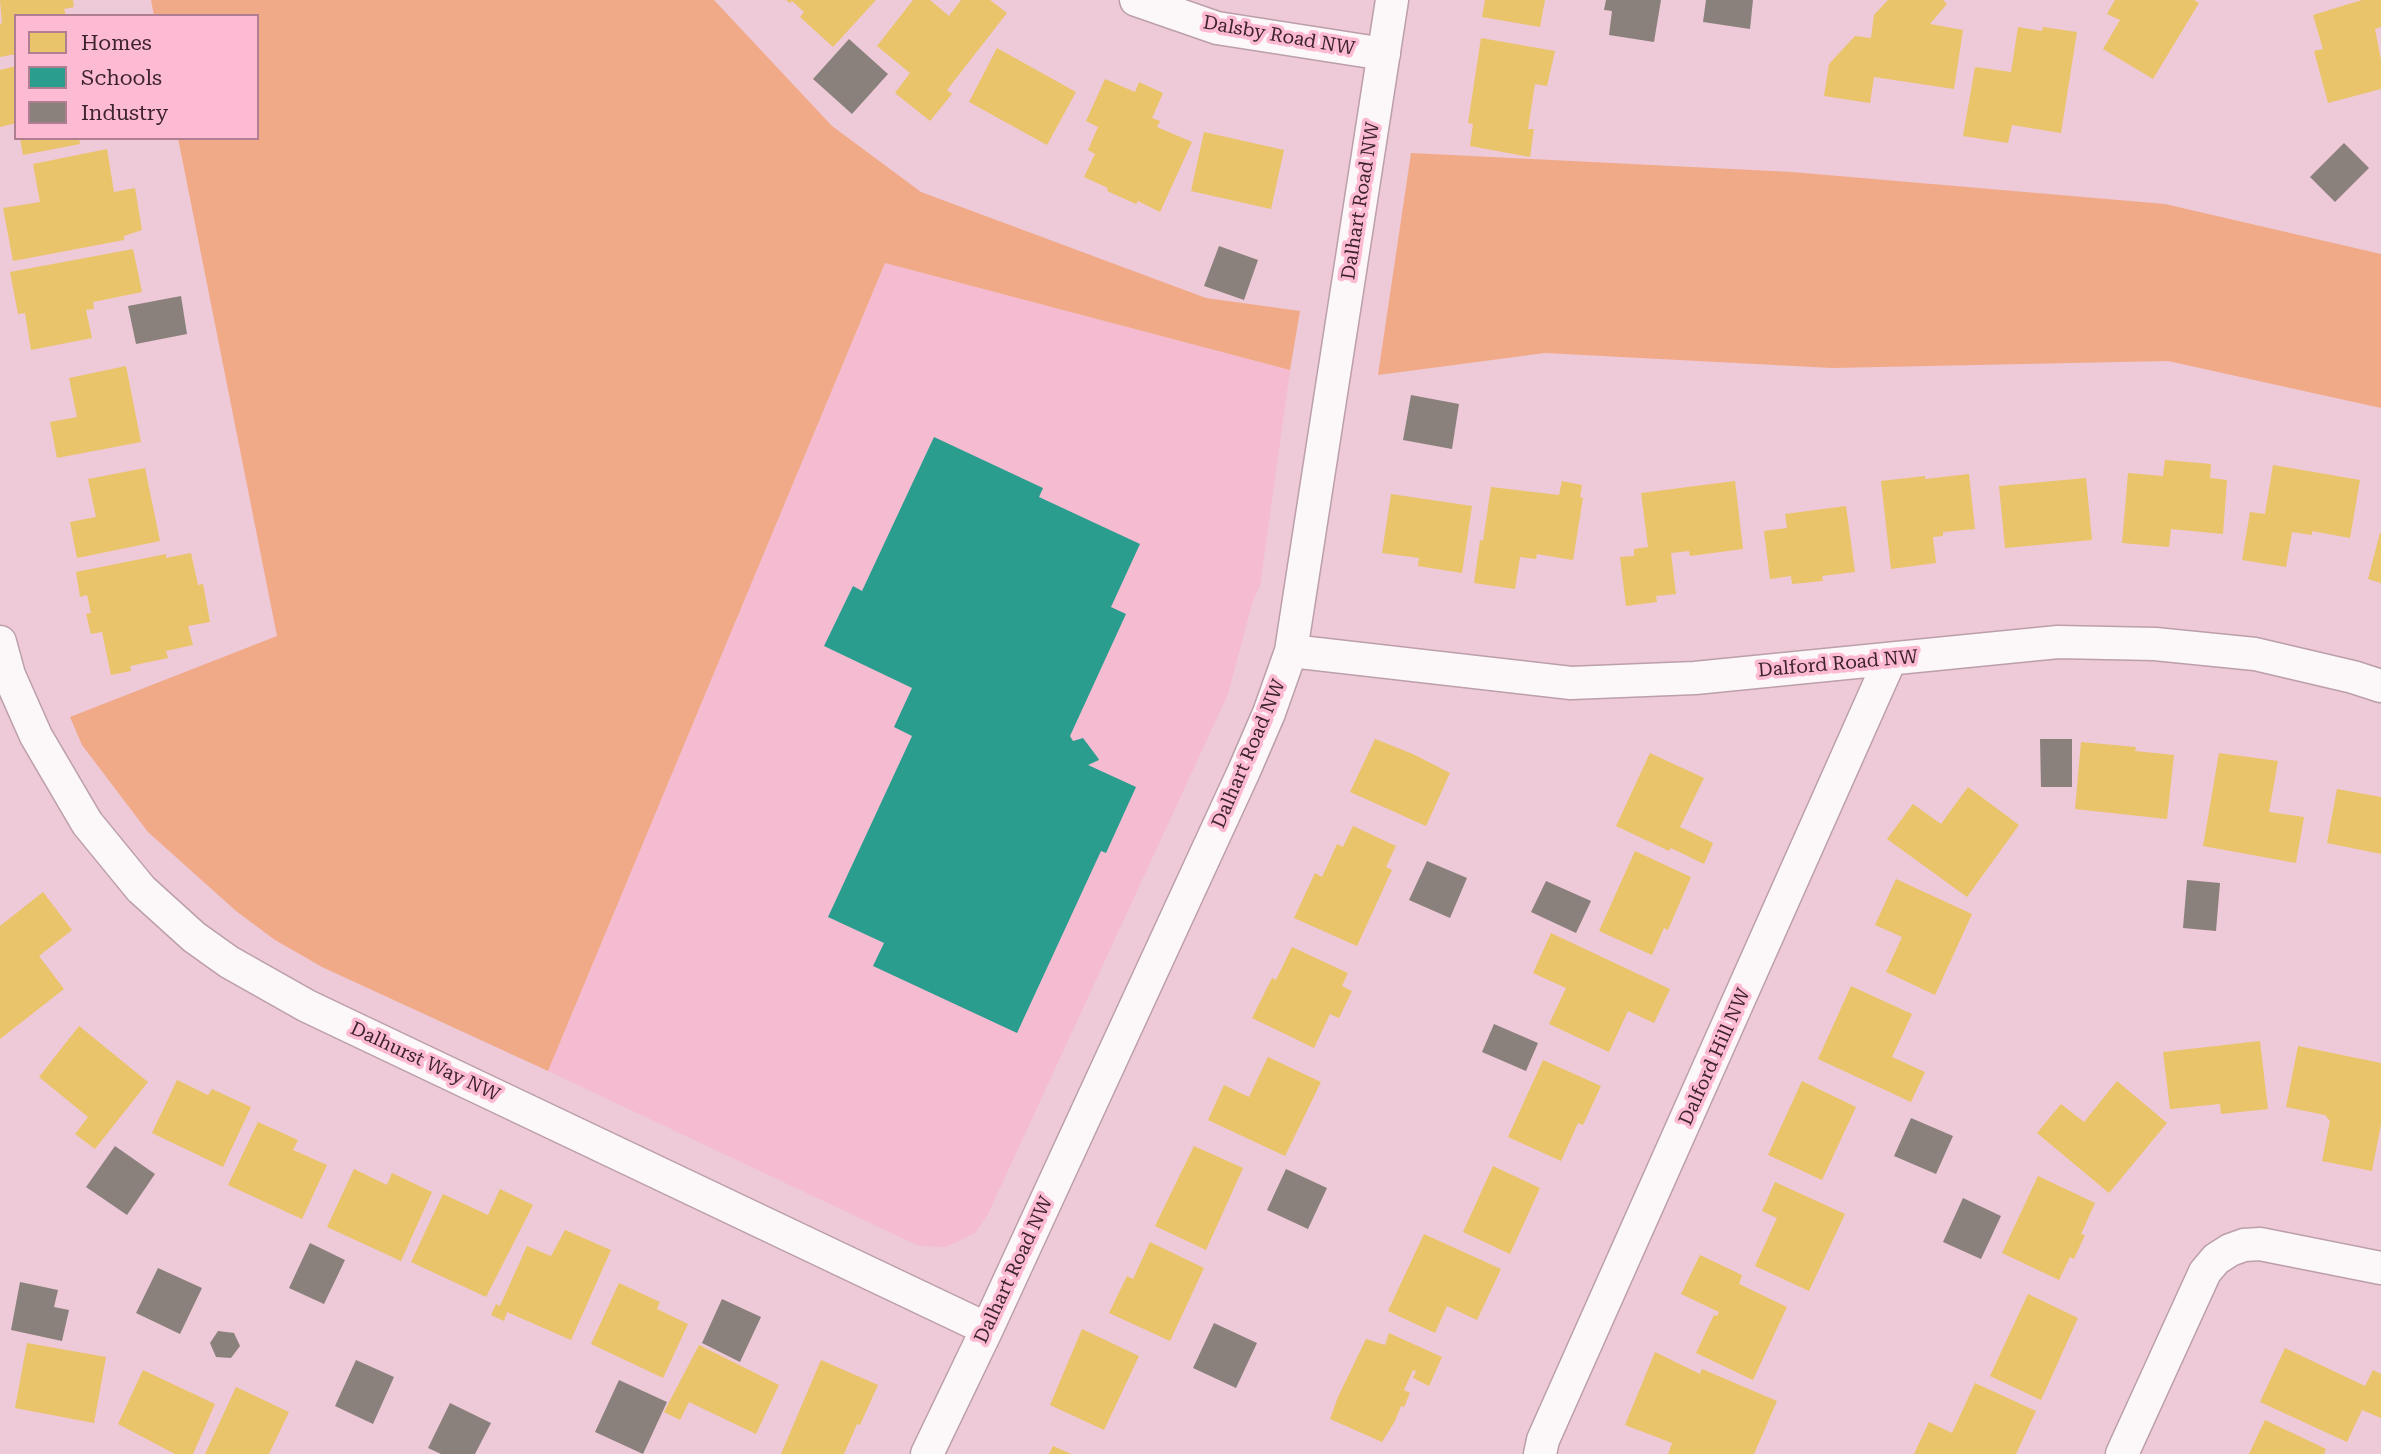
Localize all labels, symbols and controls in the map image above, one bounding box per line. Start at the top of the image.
street label: Dalsby Road NW [1201,11,1357,61]
legend [14,14,259,140]
text: Homes [81,31,152,55]
text: Schools [81,66,162,90]
text: Industry [81,101,168,125]
street label: Dalhart Road NW [1337,121,1385,281]
street label: Dalford Road NW [1757,646,1919,682]
street label: Dalhart Road NW [1207,676,1291,832]
street label: Dalford Hill NW [1675,985,1755,1129]
street label: Dalhurst Way NW [347,1017,503,1107]
street label: Dalhart Road NW [970,1193,1058,1347]

